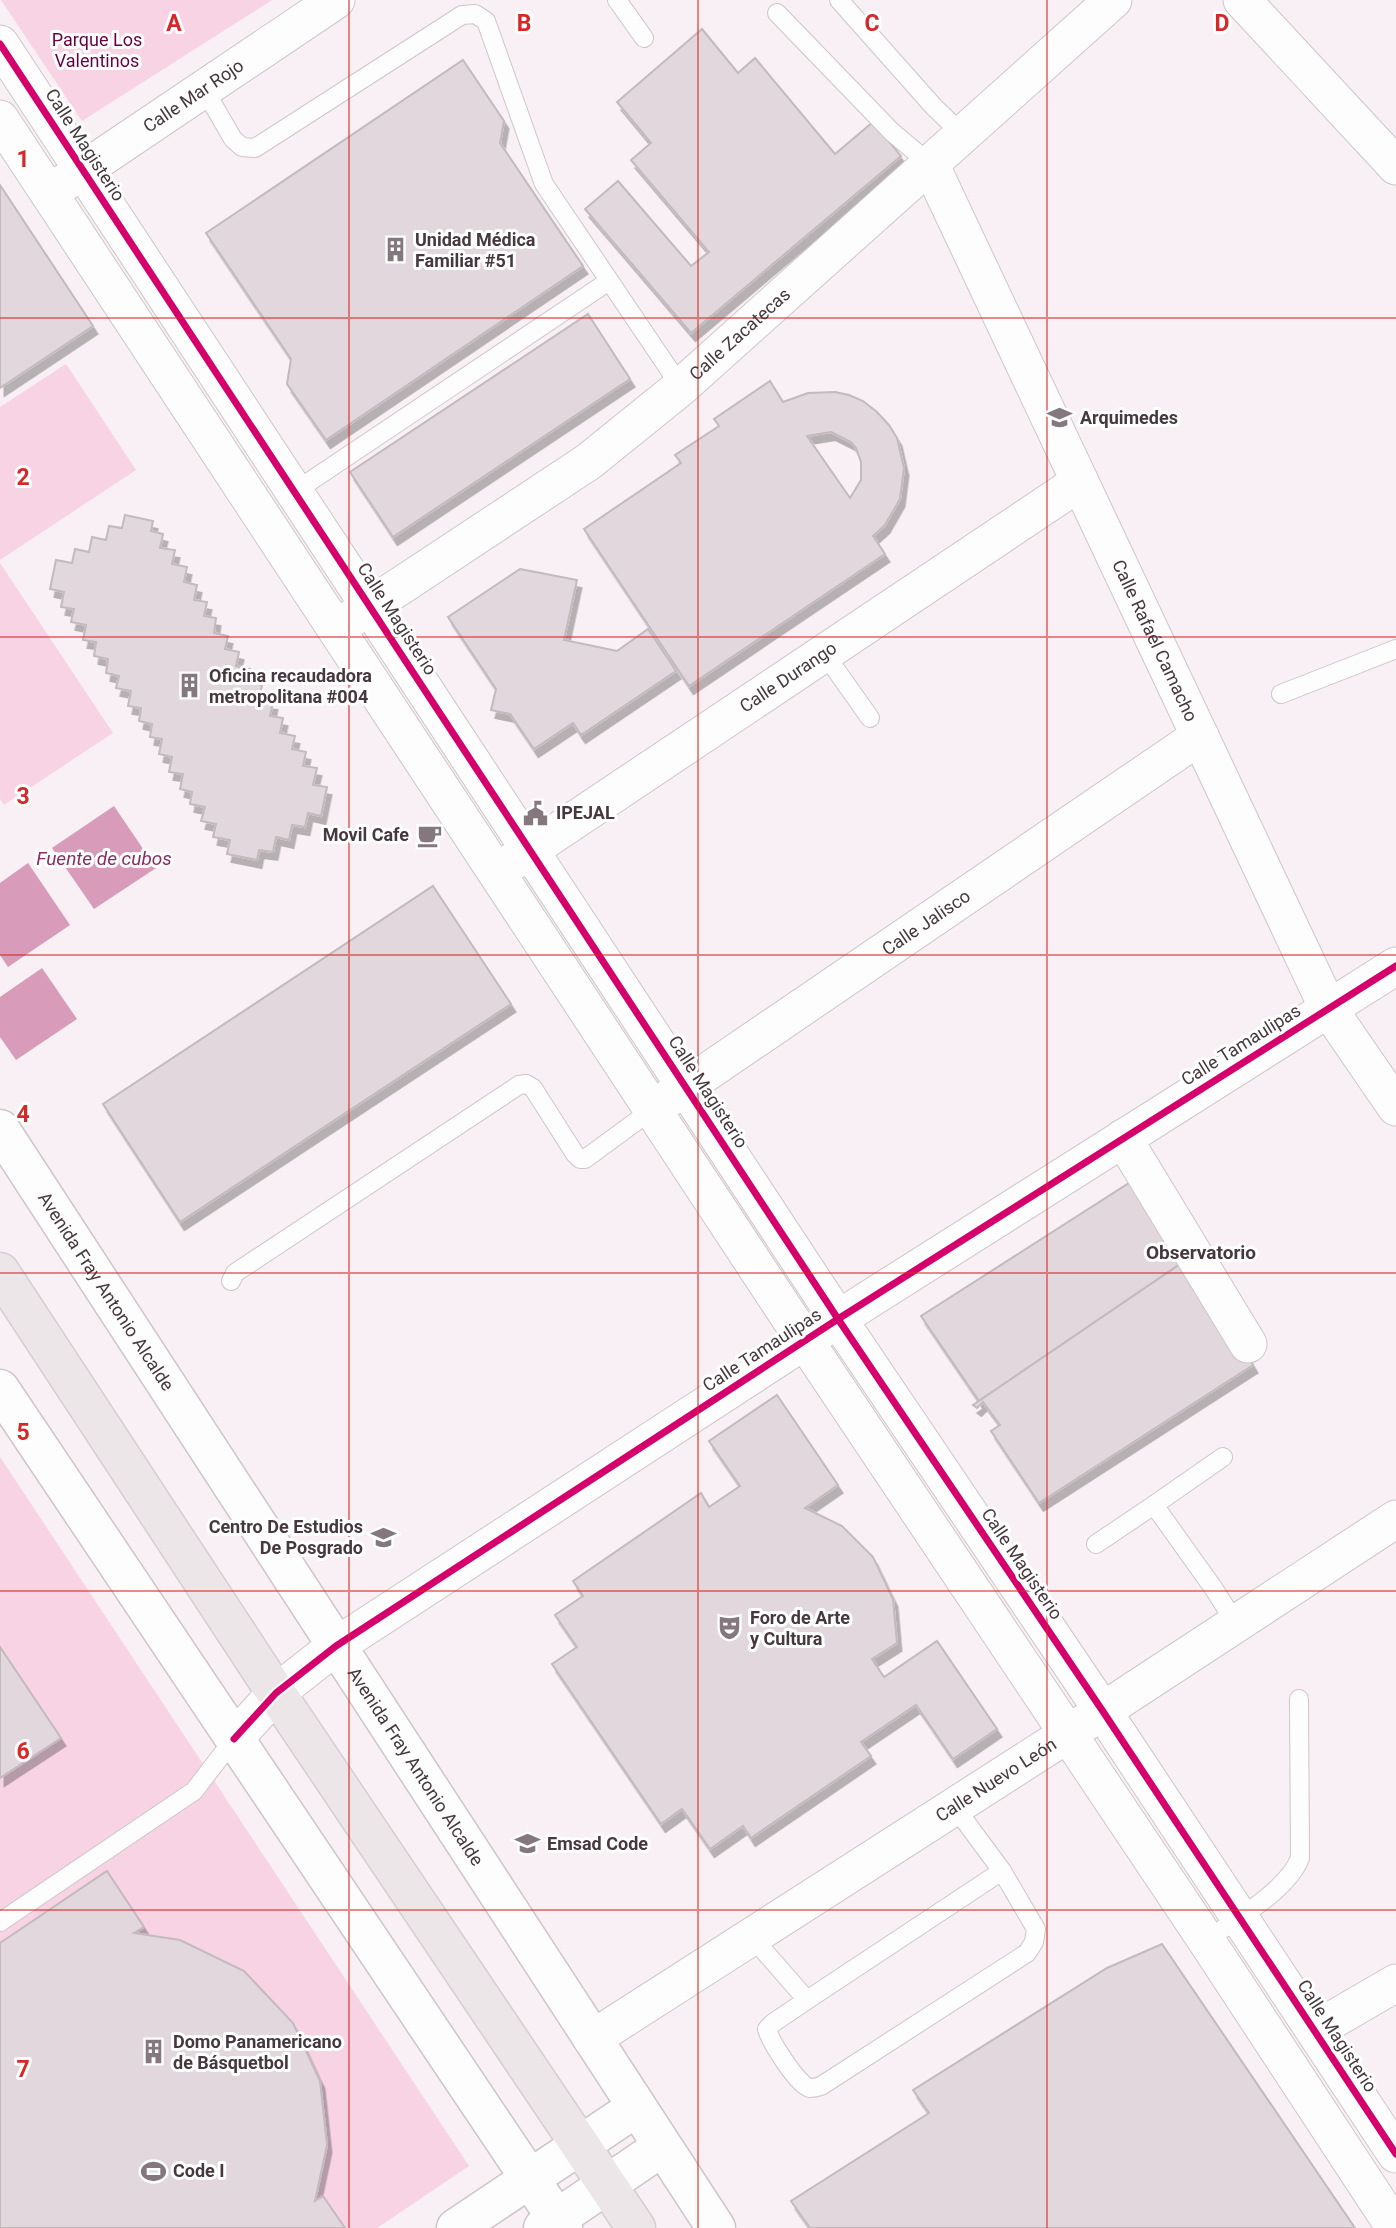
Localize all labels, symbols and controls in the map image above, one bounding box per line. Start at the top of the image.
text: A [166,10,182,37]
text: B [517,10,531,37]
text: C [864,10,880,37]
text: D [1215,10,1229,37]
park label: Parque Los Valentinos [52,29,142,71]
street label: Calle Mar Rojo [139,54,247,137]
street label: Calle Magisterio [41,85,130,205]
text: 1 [16,146,30,173]
place label: Unidad Médica Familiar #51 [415,229,536,271]
building icon: Unidad Médica Familiar #51 [381,236,409,264]
street label: Calle Zacatecas [685,283,794,384]
school or university icon: Arquimedes [1046,404,1074,432]
place label: Arquimedes [1080,407,1178,428]
text: 2 [16,464,30,491]
street label: Calle Rafaél Camacho [1108,556,1202,725]
street label: Calle Magisterio [353,559,442,679]
street label: Calle Durango [736,637,840,717]
place label: Oficina recaudadora metropolitana #004 [209,665,372,707]
building icon: Oficina recaudadora metropolitana #004 [175,672,203,700]
text: 3 [16,783,30,810]
public building icon: IPEJAL [522,799,550,827]
place label: IPEJAL [556,802,615,823]
cafe icon: Movil Cafe [415,821,443,849]
place label: Movil Cafe [323,824,409,845]
water label: Fuente de cubos [36,847,172,870]
street label: Calle Jalisco [878,885,974,960]
street label: Calle Tamaulipas [1177,999,1304,1090]
street label: Calle Magisterio [664,1032,753,1152]
text: 4 [16,1101,30,1128]
street label: Avenida Fray Antonio Alcalde [34,1188,179,1394]
district label: Observatorio [1146,1241,1256,1264]
street label: Calle Tamaulipas [699,1303,825,1396]
text: 5 [16,1419,30,1446]
street label: Calle Magisterio [977,1504,1067,1623]
place label: Centro De Estudios De Posgrado [209,1516,363,1558]
school or university icon: Centro De Estudios De Posgrado [369,1523,397,1551]
place label: Foro de Arte y Cultura [750,1607,850,1649]
theatre icon: Foro de Arte y Cultura [716,1614,744,1642]
street label: Avenida Fray Antonio Alcalde [344,1663,488,1870]
street label: Calle Nuevo León [931,1733,1060,1826]
text: 6 [16,1738,30,1765]
school or university icon: Emsad Code [513,1830,541,1858]
place label: Emsad Code [547,1833,648,1854]
street label: Calle Magisterio [1293,1976,1382,2096]
place label: Domo Panamericano de Básquetbol [173,2031,342,2073]
building icon: Domo Panamericano de Básquetbol [139,2038,167,2066]
text: 7 [16,2056,30,2083]
sports icon: Code I [139,2157,167,2185]
place label: Code I [173,2160,225,2181]

